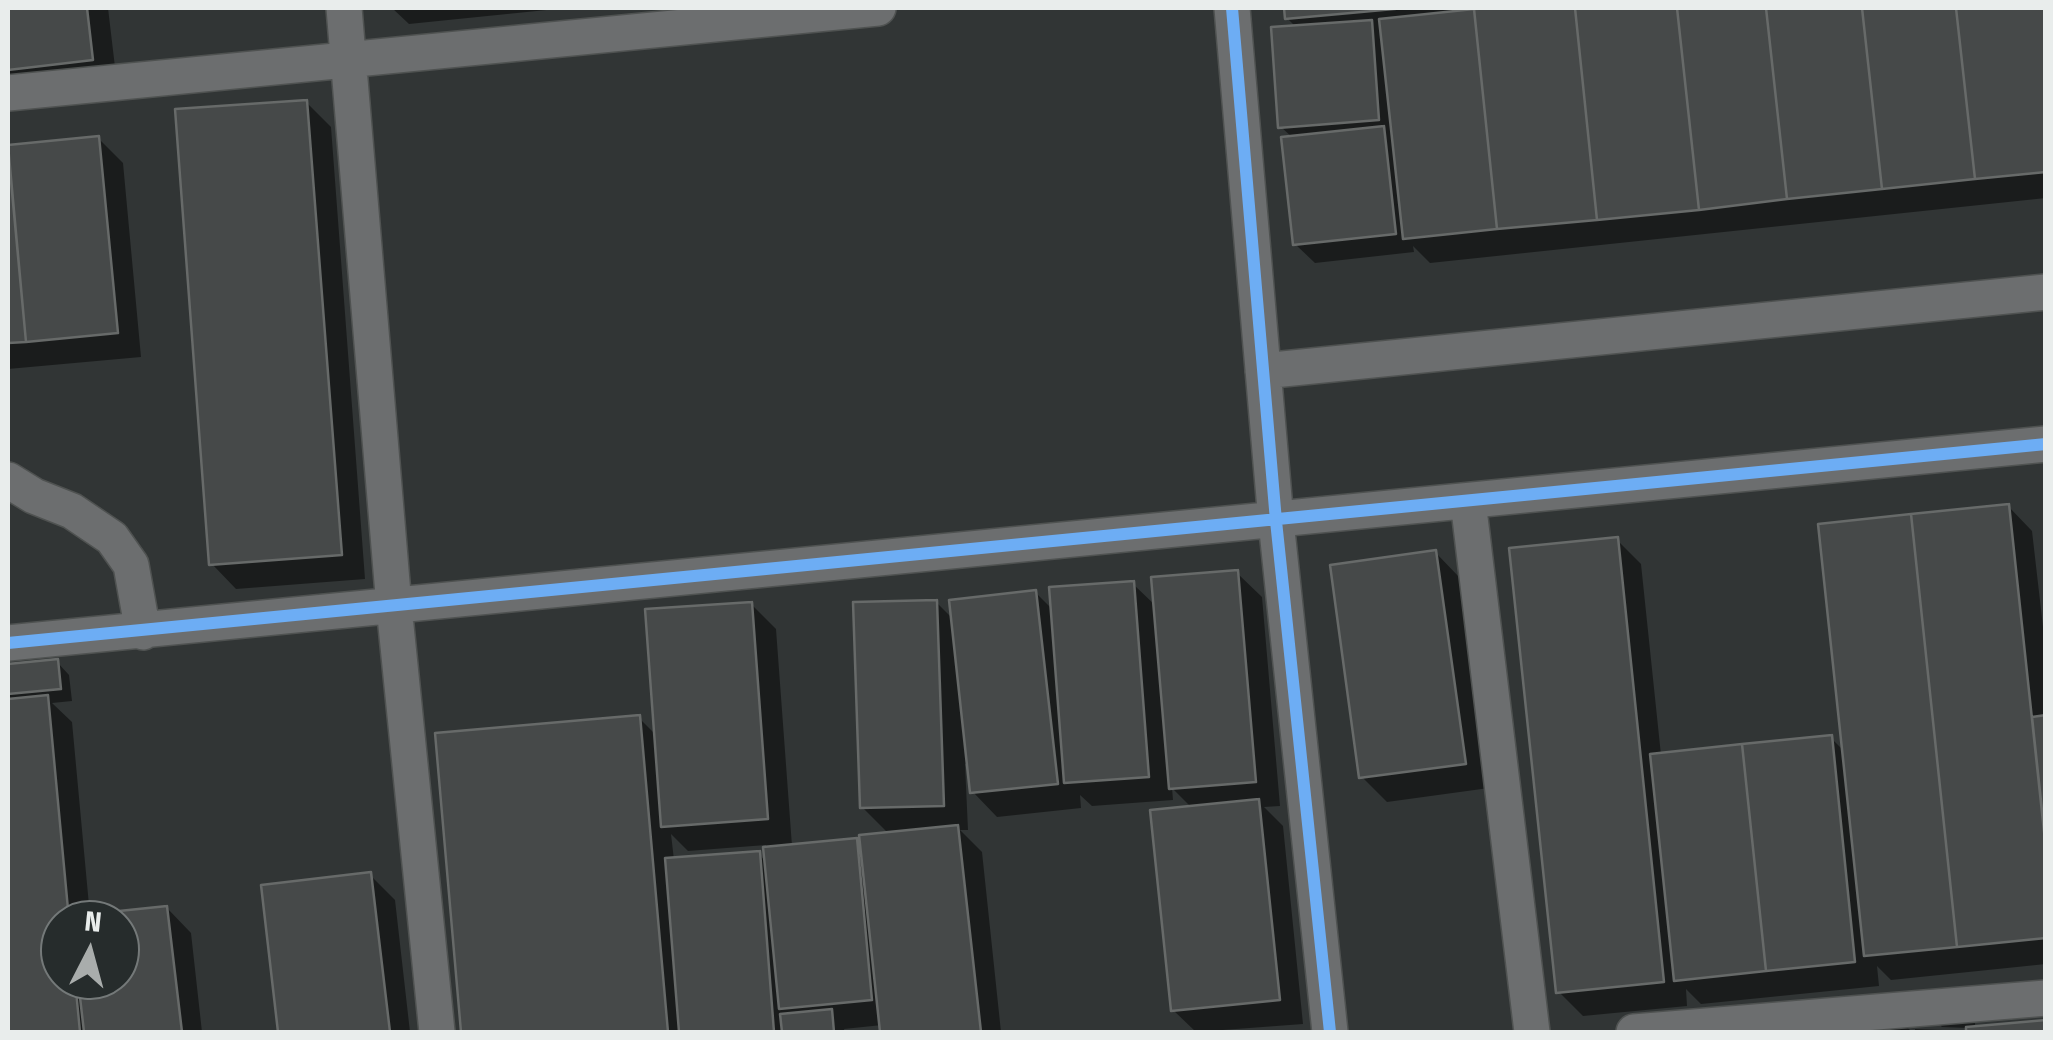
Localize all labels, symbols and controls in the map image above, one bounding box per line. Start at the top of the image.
north arrow [40,900,140,1000]
text: N [83,904,103,939]

